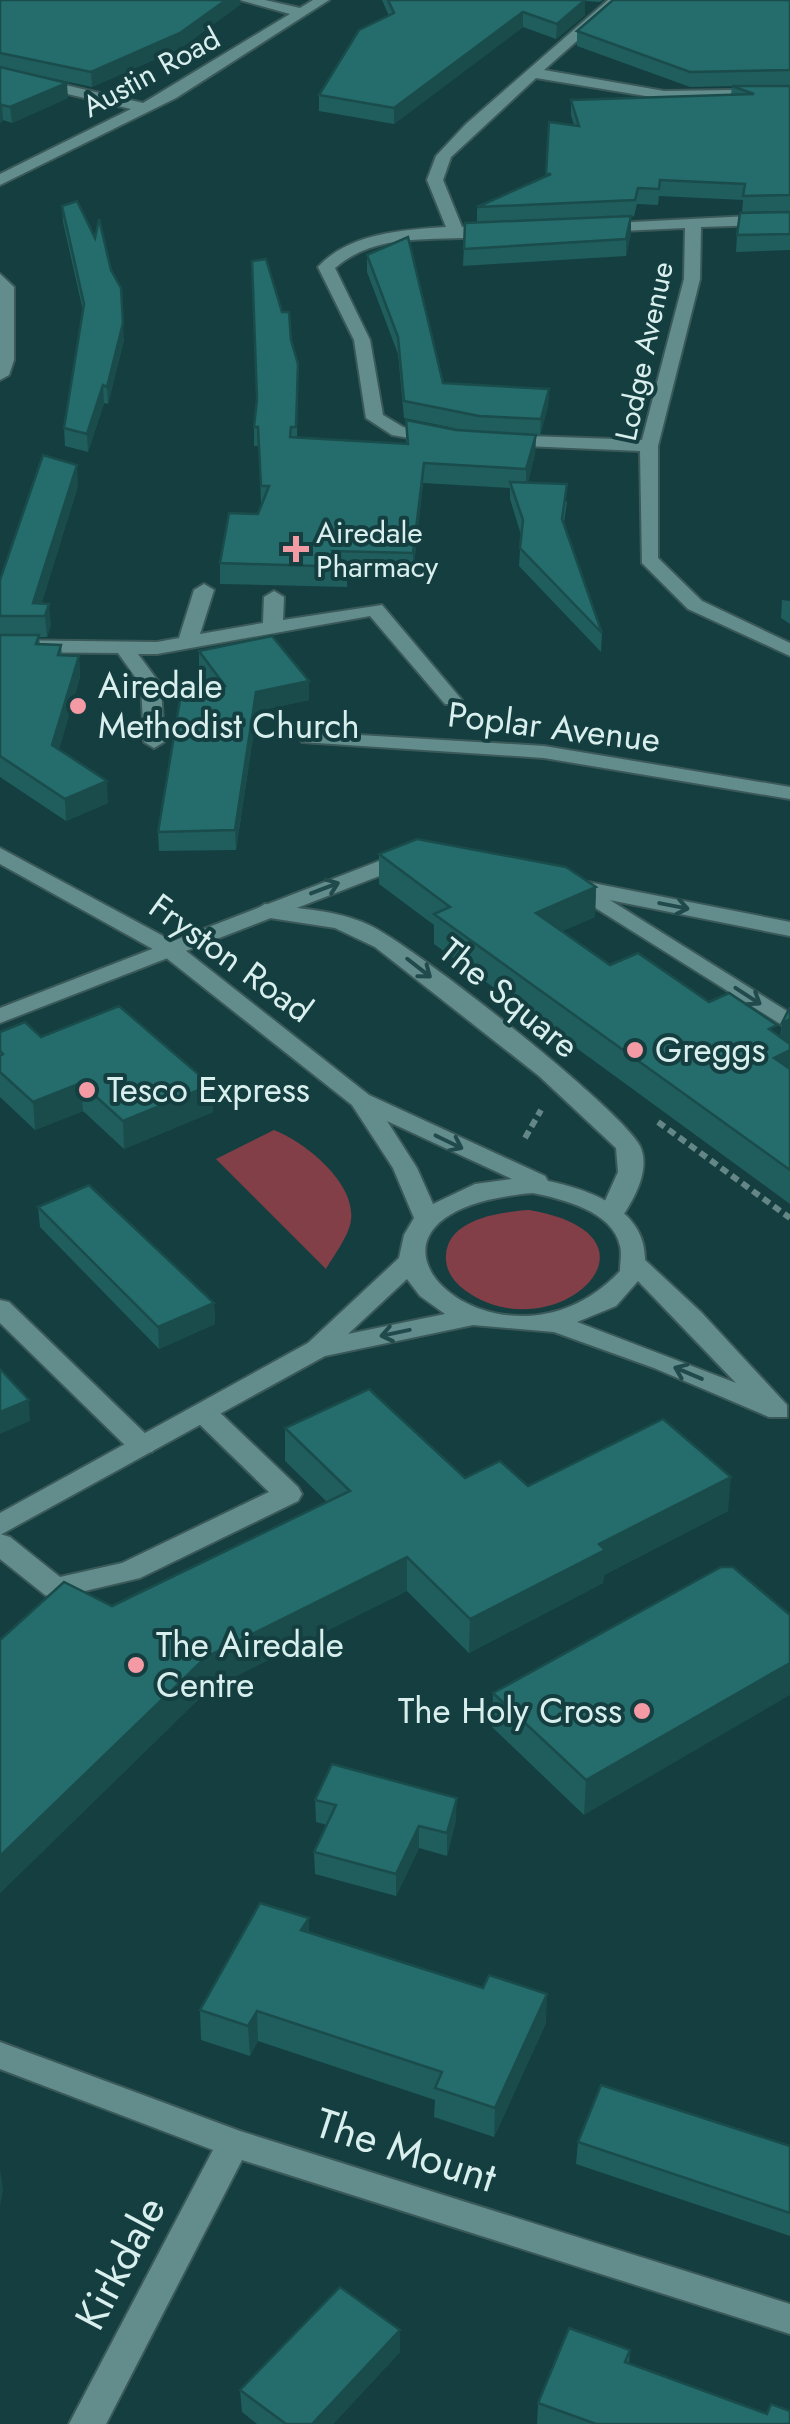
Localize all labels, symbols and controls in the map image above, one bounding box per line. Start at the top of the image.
street label: Austin Road [74,16,228,128]
street label: Lodge Avenue [604,258,684,444]
place label: Airedale Pharmacy [316,511,439,588]
marker: Airedale Pharmacy [285,538,307,560]
place label: Airedale Methodist Church [98,661,360,751]
street label: Poplar Avenue [445,689,663,765]
marker: Airedale Methodist Church [67,695,89,717]
one-way arrow [308,878,339,896]
street label: Fryston Road [139,882,323,1034]
one-way arrow [657,897,690,916]
street label: The Square [428,926,590,1070]
one-way arrow [405,957,432,978]
one-way arrow [734,986,762,1007]
place label: Greggs [655,1025,766,1075]
marker: Greggs [624,1039,646,1061]
place label: Tesco Express [107,1065,310,1115]
marker: Tesco Express [76,1079,98,1101]
one-way arrow [433,1134,463,1153]
one-way arrow [380,1325,412,1344]
one-way arrow [673,1362,704,1380]
place label: The Airedale Centre [156,1620,344,1710]
marker: The Airedale Centre [125,1654,147,1676]
place label: The Holy Cross [398,1686,622,1736]
marker: The Holy Cross [631,1700,653,1722]
street label: The Mount [308,2092,504,2208]
street label: Kirkdale [60,2186,180,2340]

